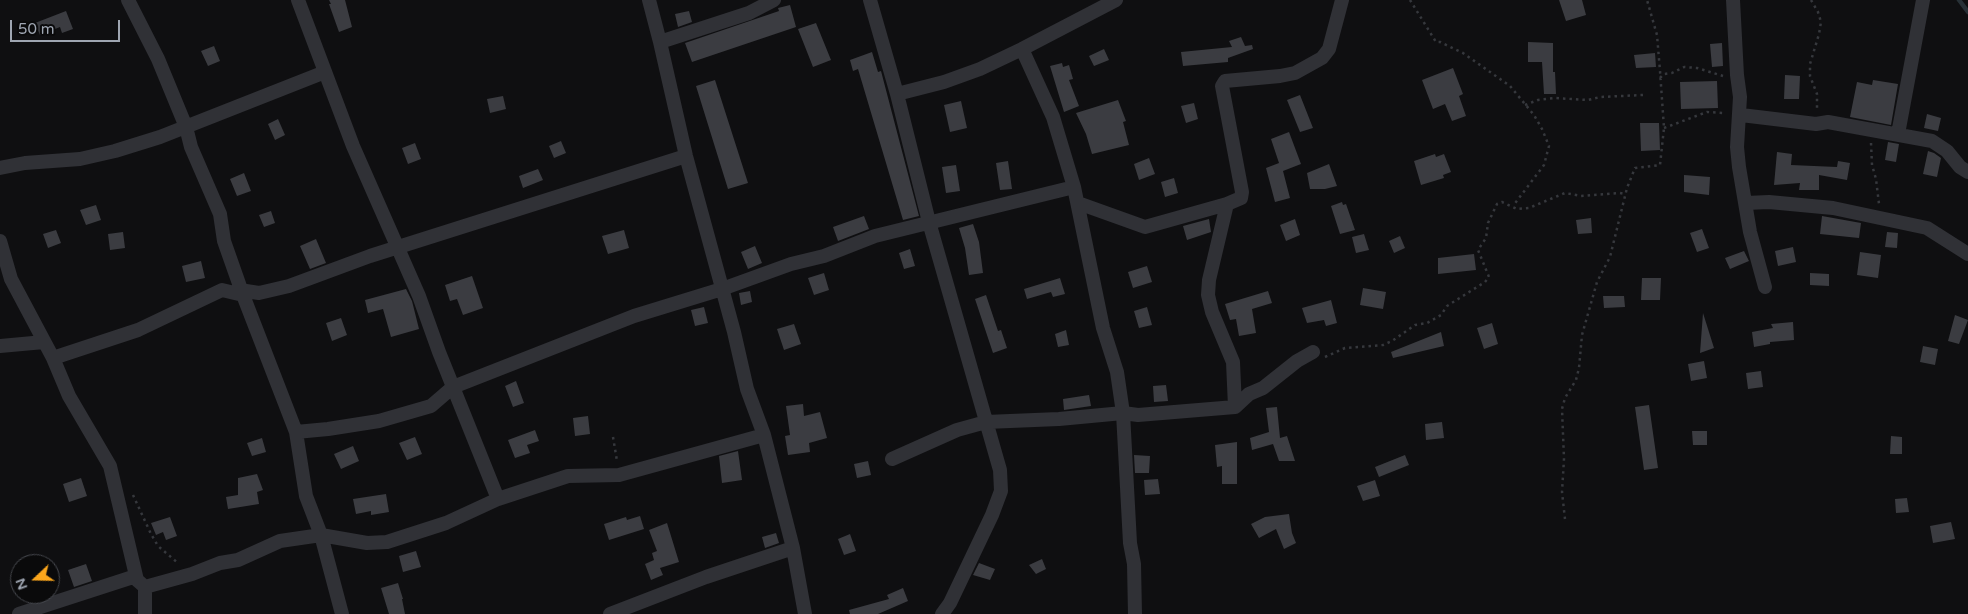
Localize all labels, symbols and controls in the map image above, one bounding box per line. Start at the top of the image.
scale bar [12,10,122,42]
text: 50 m [18,20,55,38]
north arrow [10,554,60,604]
text: N [12,576,31,592]

